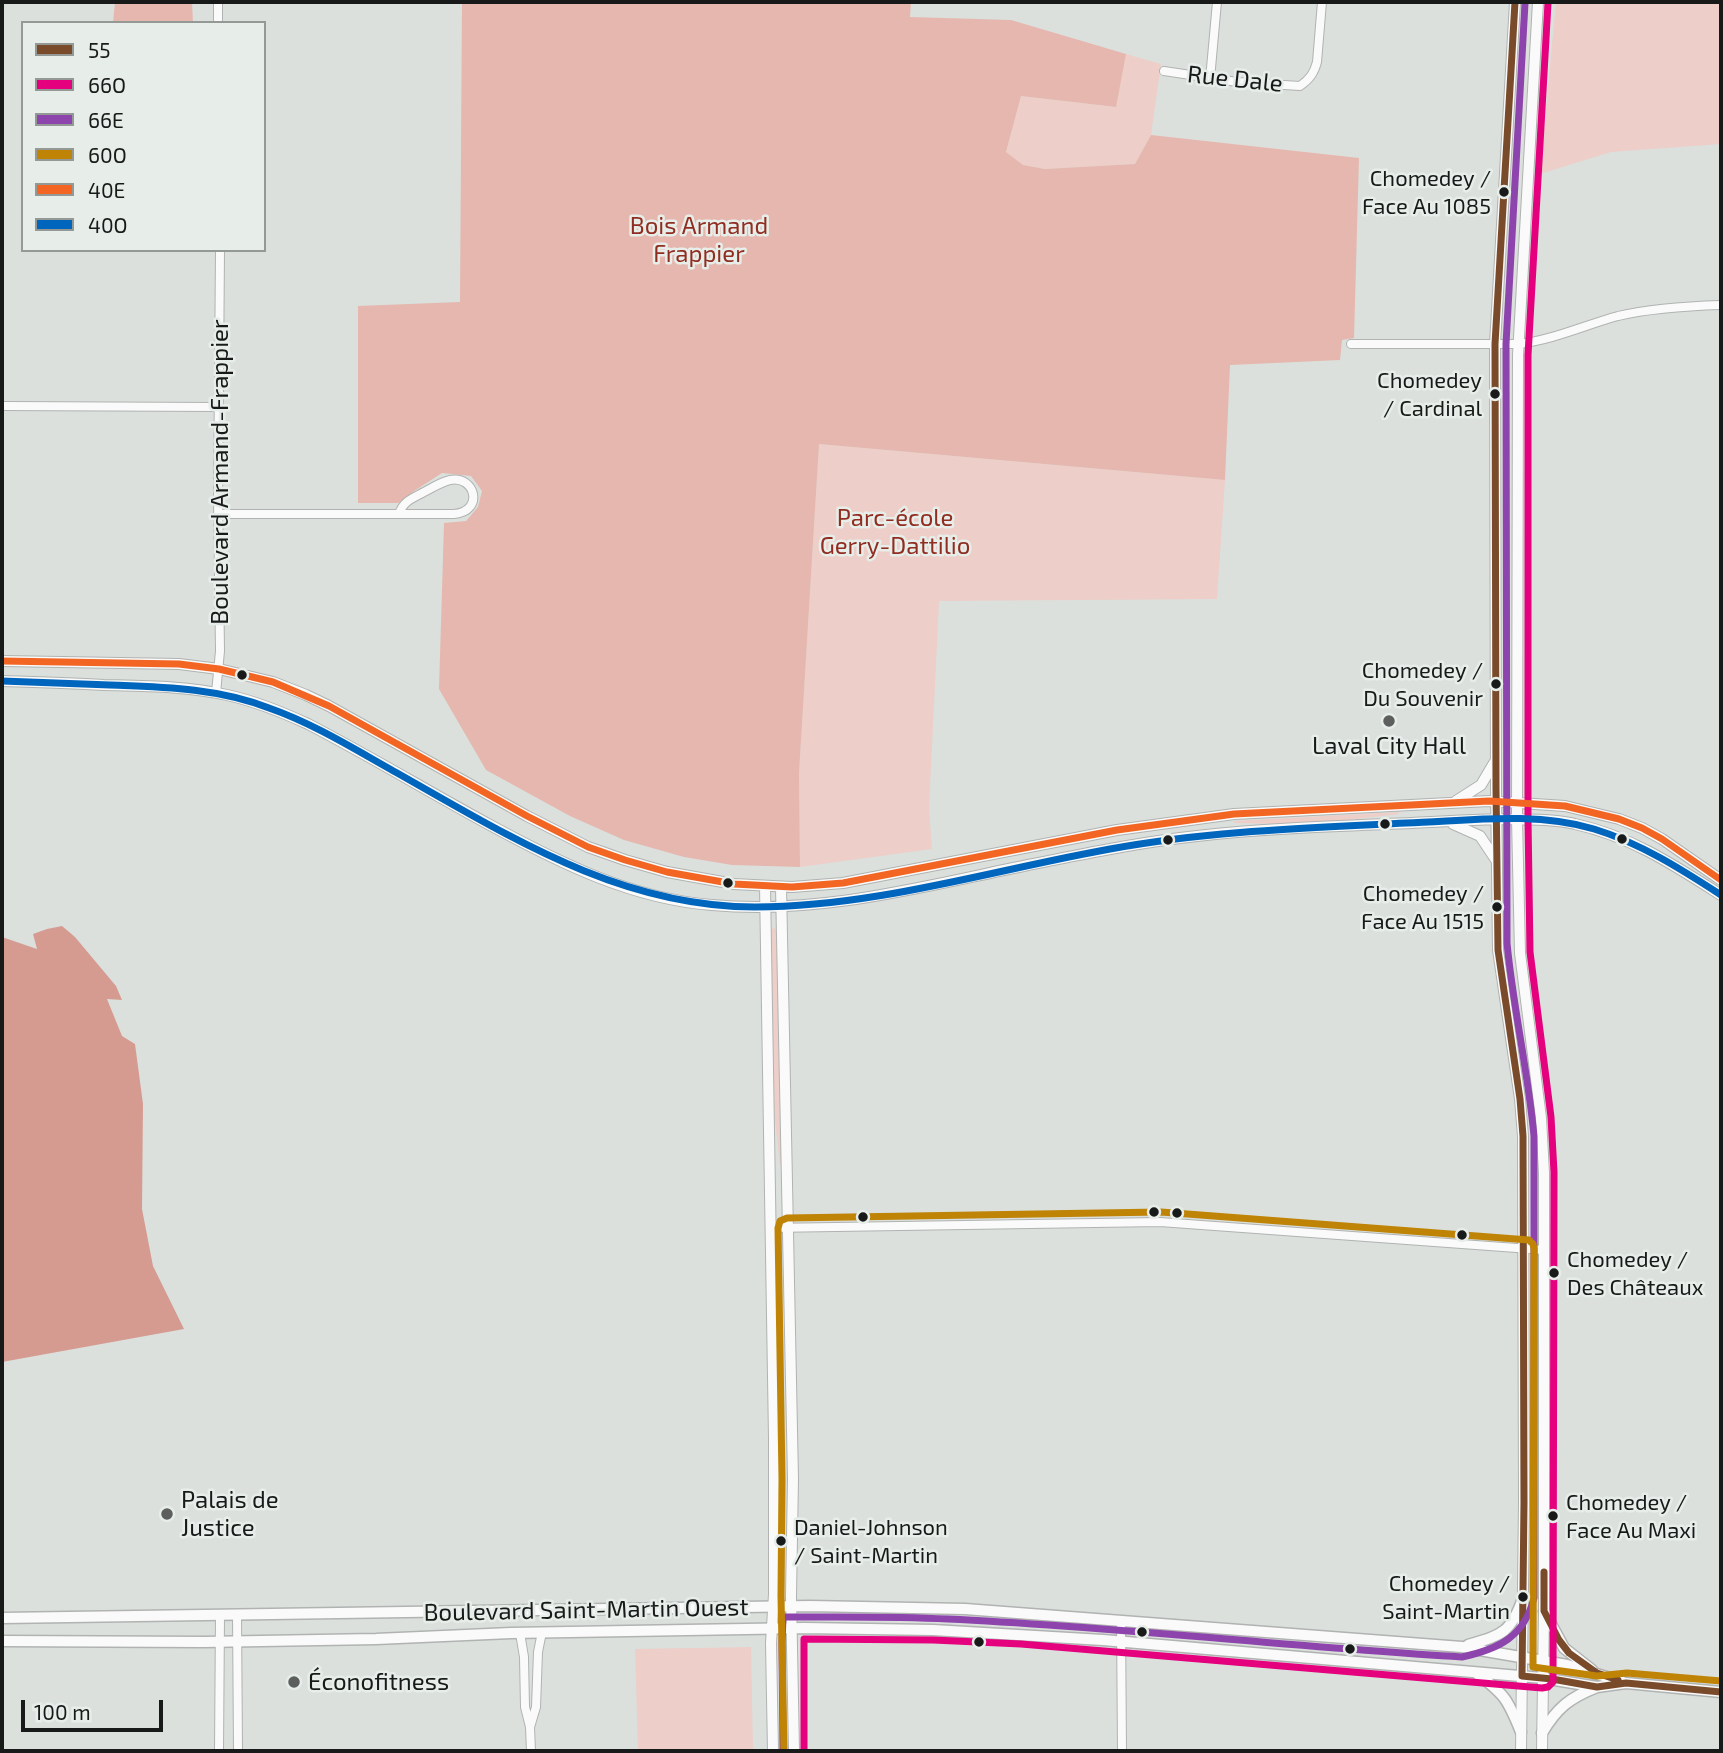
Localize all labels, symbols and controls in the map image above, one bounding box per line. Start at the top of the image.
legend [21,21,266,252]
text: 55 [88,37,111,62]
street label: Rue Dale [1186,60,1284,98]
text: 66O [88,72,126,97]
text: 66E [88,107,124,132]
text: 60O [88,142,127,167]
place label: Chomedey / Face Au 1085 [1362,166,1491,218]
text: 40E [88,177,125,202]
marker: Chomedey / Face Au 1085 [1497,185,1511,199]
text: 40O [88,212,128,237]
park label: Bois Armand Frappier [630,212,768,268]
street label: Boulevard Armand-Frappier [206,319,234,625]
place label: Chomedey / Cardinal [1377,368,1482,420]
marker: Chomedey / Cardinal [1488,387,1502,401]
park label: Parc-école Gerry-Dattilio [820,504,970,560]
place label: Chomedey / Du Souvenir [1362,658,1483,710]
unlabelled marker [235,668,249,682]
marker: Chomedey / Du Souvenir [1489,677,1503,691]
marker: Laval City Hall [1381,713,1397,729]
place label: Laval City Hall [1312,732,1466,760]
unlabelled marker [1378,817,1392,831]
unlabelled marker [1615,832,1629,846]
unlabelled marker [1161,833,1175,847]
unlabelled marker [721,876,735,890]
place label: Chomedey / Face Au 1515 [1361,881,1484,932]
marker: Chomedey / Face Au 1515 [1490,900,1504,914]
unlabelled marker [1147,1205,1161,1219]
unlabelled marker [1170,1206,1184,1220]
unlabelled marker [856,1210,870,1224]
unlabelled marker [1455,1228,1469,1242]
place label: Chomedey / Des Châteaux [1567,1247,1703,1298]
marker: Chomedey / Des Châteaux [1547,1266,1561,1280]
place label: Palais de Justice [181,1486,279,1542]
place label: Chomedey / Face Au Maxi [1566,1490,1696,1542]
marker: Palais de Justice [159,1506,175,1522]
marker: Chomedey / Face Au Maxi [1546,1509,1560,1523]
place label: Daniel-Johnson / Saint-Martin [794,1515,948,1566]
marker: Daniel-Johnson / Saint-Martin [774,1534,788,1548]
place label: Chomedey / Saint-Martin [1382,1571,1510,1622]
marker: Chomedey / Saint-Martin [1516,1590,1530,1604]
street label: Boulevard Saint-Martin Ouest [423,1593,749,1627]
unlabelled marker [1135,1625,1149,1639]
unlabelled marker [972,1635,986,1649]
unlabelled marker [1343,1642,1357,1656]
place label: Éconofitness [308,1668,449,1696]
marker: Éconofitness [286,1674,302,1690]
scale bar [24,1686,166,1730]
text: 100 m [34,1699,91,1724]

